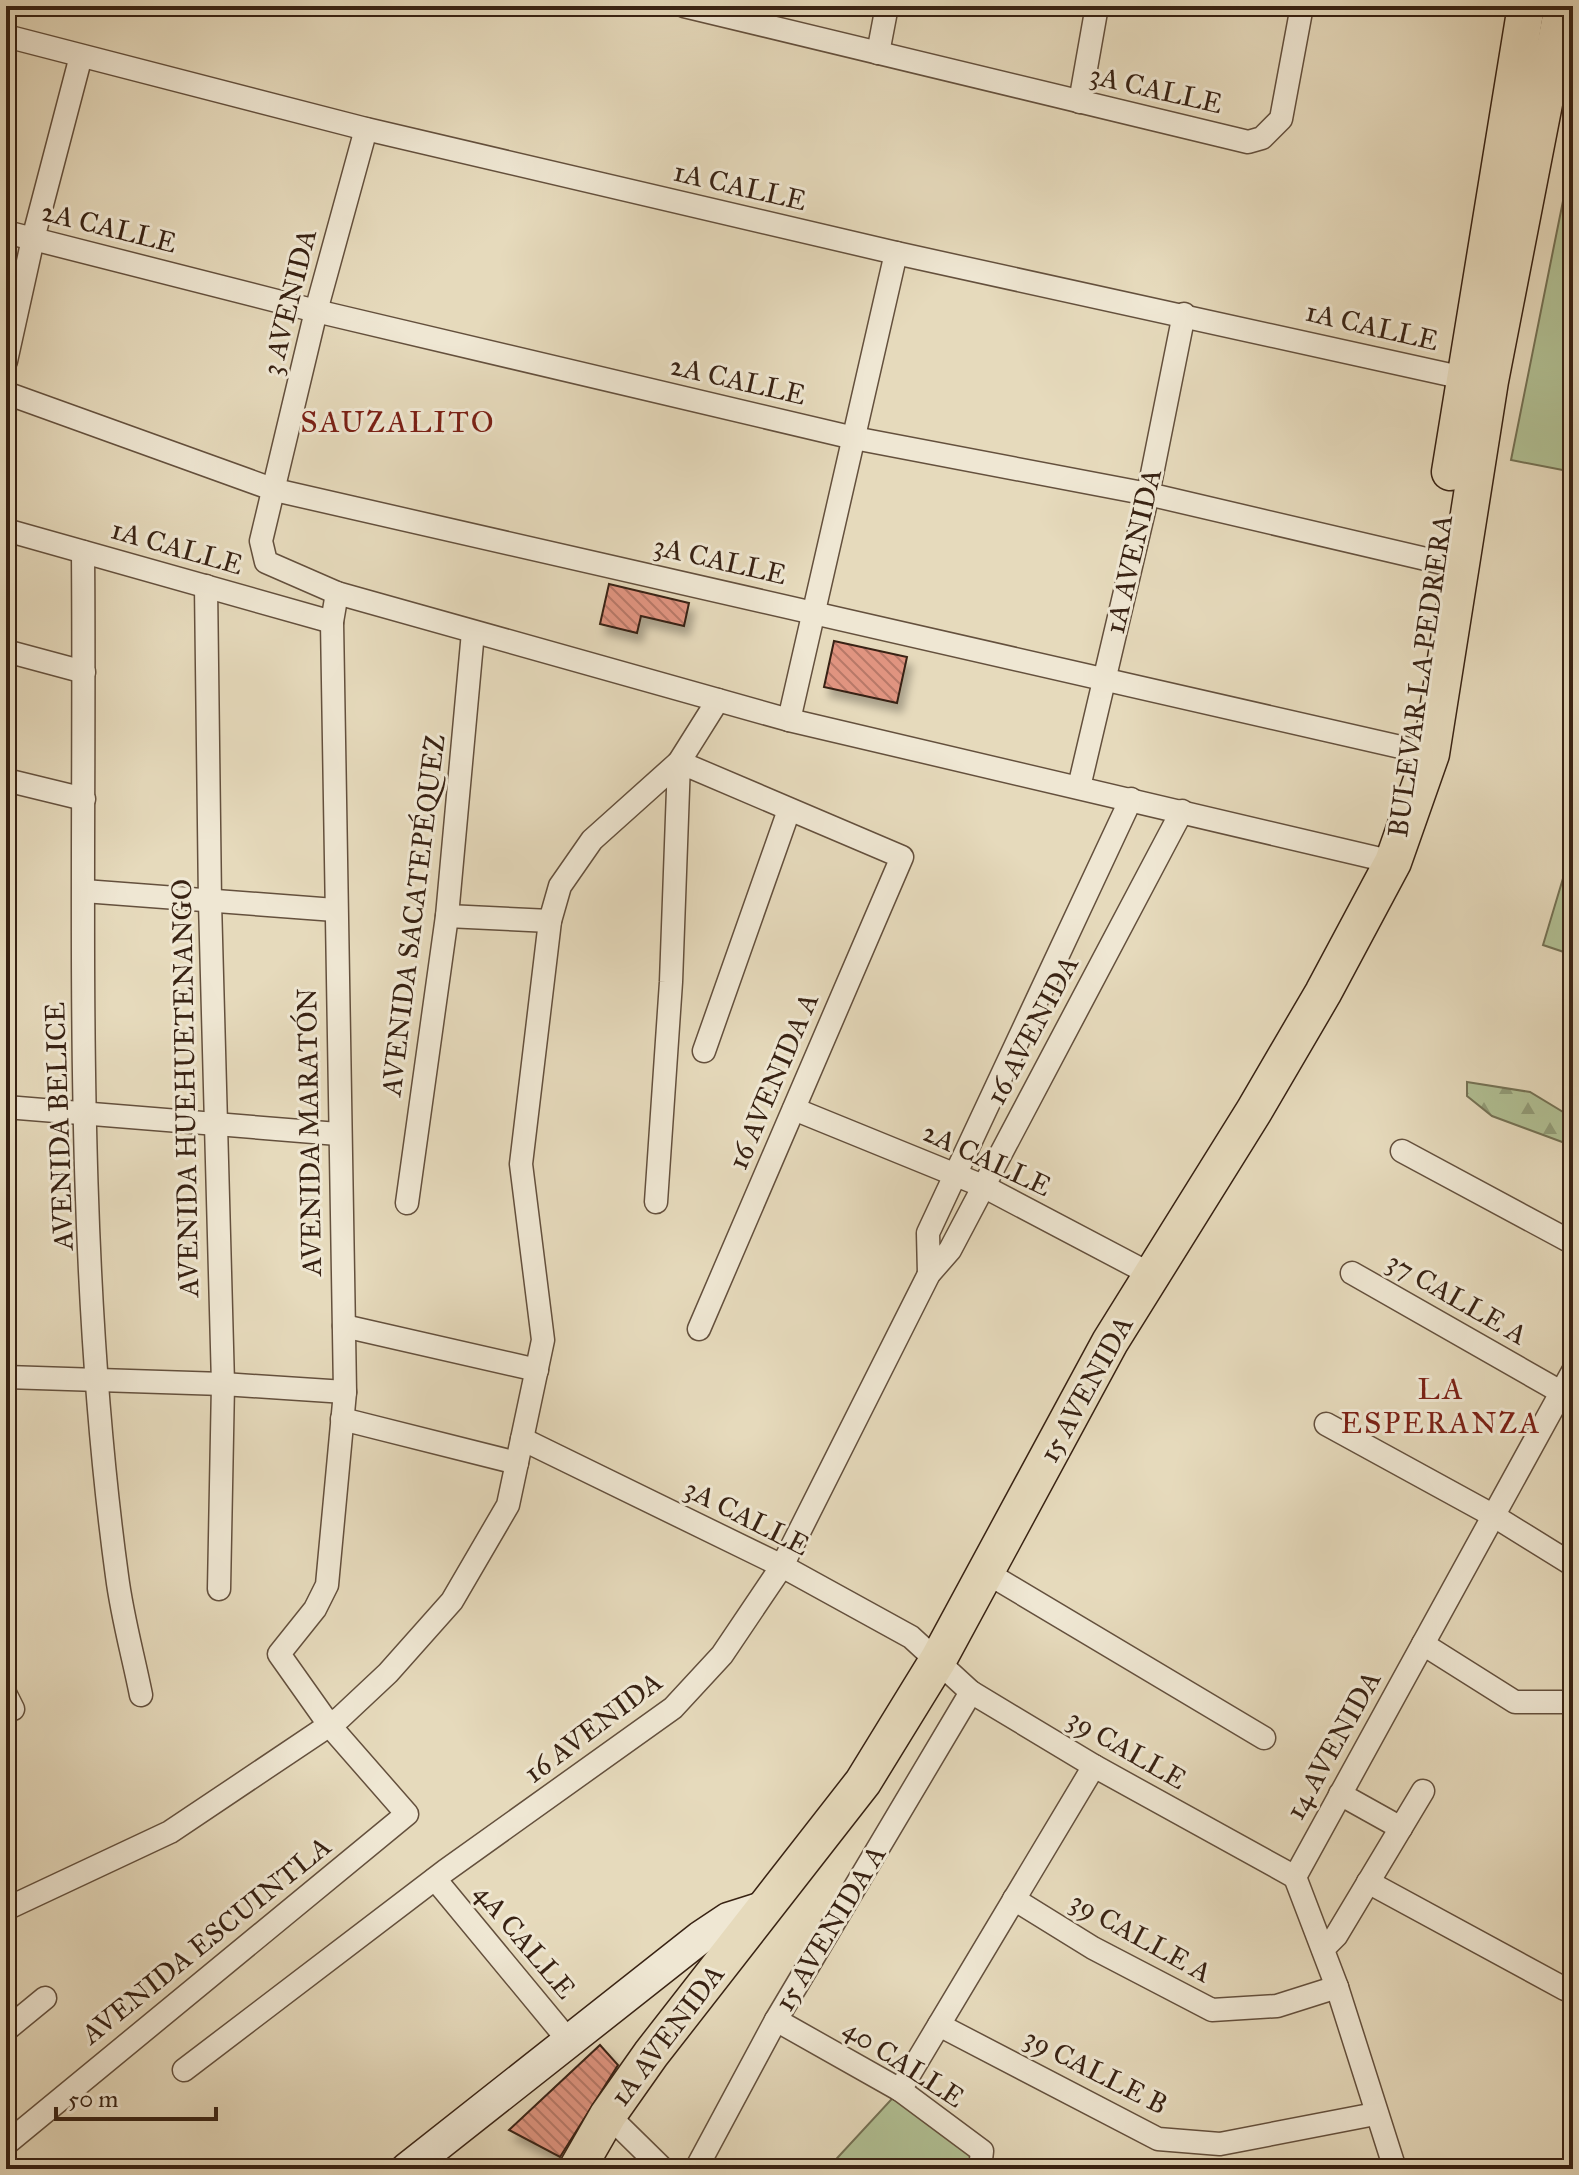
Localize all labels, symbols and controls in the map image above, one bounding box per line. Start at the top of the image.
street label: 3A CALLE [1086,57,1226,121]
street label: 1A CALLE [670,154,810,218]
street label: 2A CALLE [38,193,180,261]
street label: 3 AVENIDA [254,225,324,379]
street label: 1A CALLE [1302,294,1442,358]
street label: 2A CALLE [667,347,809,413]
district label: SAUZALITO [300,404,496,440]
street label: 1A AVENIDA [1097,465,1169,637]
street label: 1A CALLE [107,512,247,582]
street label: BULEVAR LA PEDRERA [1380,512,1460,840]
street label: 3A CALLE [650,528,790,592]
street label: AVENIDA SACATEPÉQUEZ [373,732,453,1099]
street label: AVENIDA HUEHUETENANGO [164,879,206,1298]
street label: 16 AVENIDA [978,949,1086,1111]
street label: 16 AVENIDA A [720,987,826,1175]
street label: AVENIDA MARATÓN [289,988,329,1277]
street label: AVENIDA BELICE [37,1001,81,1252]
street label: 2A CALLE [917,1114,1057,1204]
street label: 37 CALLE A [1381,1244,1534,1352]
street label: 15 AVENIDA [1031,1309,1141,1468]
district label: LA ESPERANZA [1340,1371,1542,1441]
street label: 3A CALLE [679,1471,815,1563]
street label: 16 AVENIDA [517,1664,669,1790]
street label: 14 AVENIDA [1278,1664,1388,1826]
street label: 39 CALLE [1061,1701,1193,1797]
street label: AVENIDA ESCUINTLA [73,1828,338,2052]
street label: 15 AVENIDA A [767,1839,893,2017]
street label: 4A CALLE [467,1876,583,2006]
street label: 39 CALLE A [1064,1884,1218,1990]
street label: 1A AVENIDA [602,1957,732,2113]
street label: 40 CALLE [837,2011,971,2115]
street label: 39 CALLE B [1018,2020,1174,2122]
scale bar [56,2071,216,2121]
text: 50 m [68,2084,118,2114]

